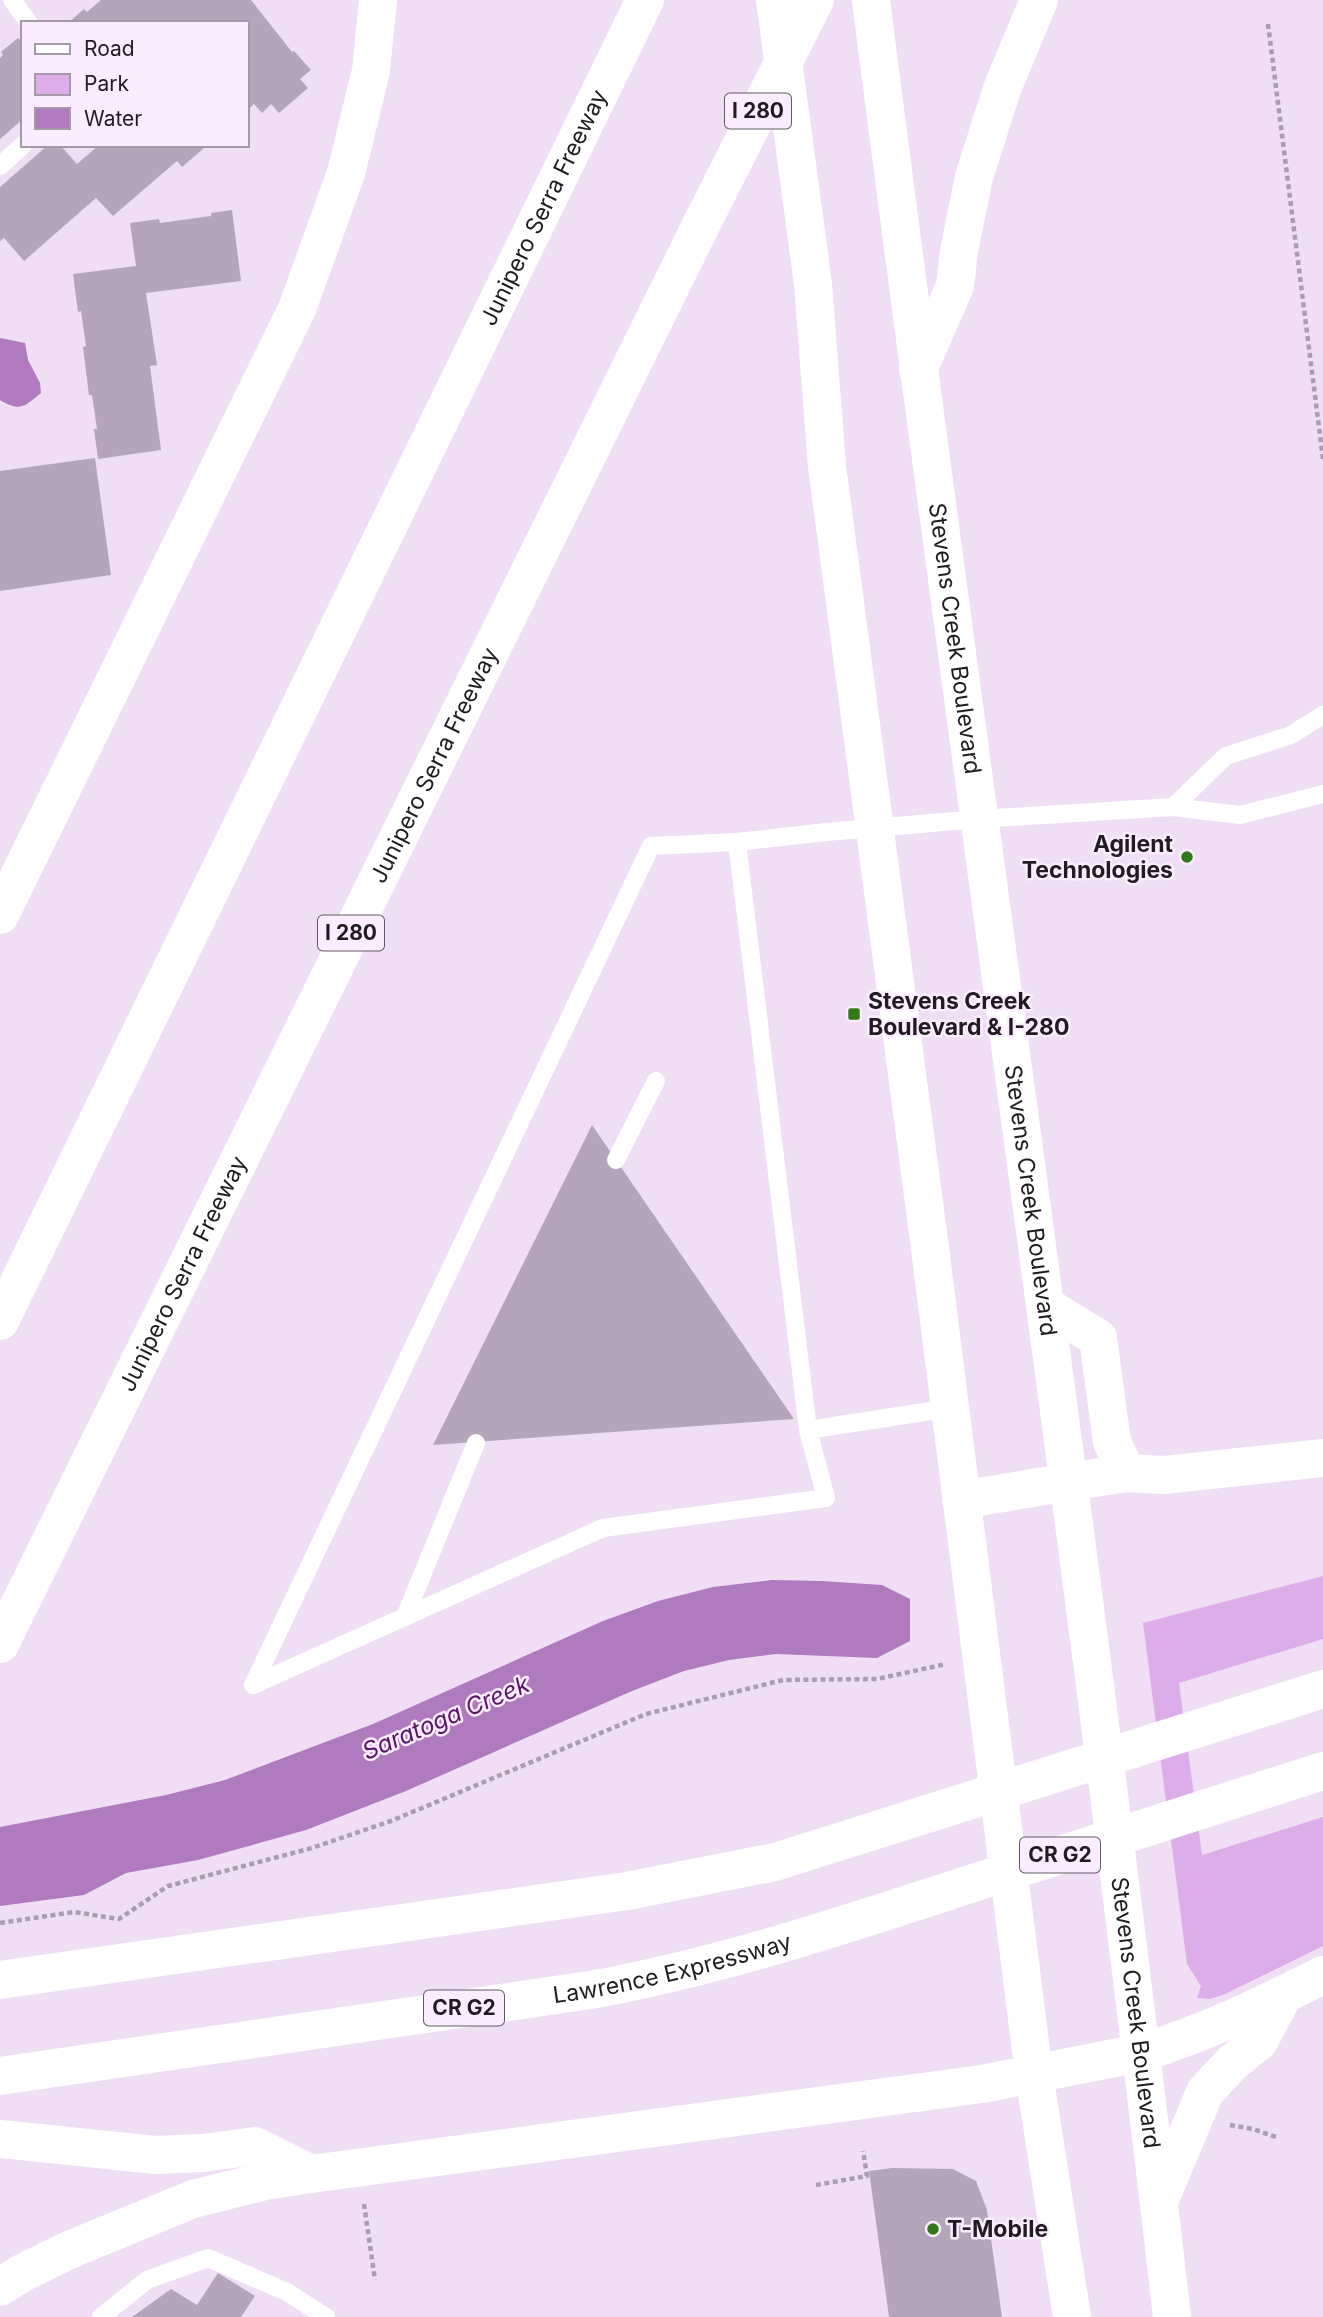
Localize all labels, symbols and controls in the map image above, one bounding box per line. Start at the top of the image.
legend [21,21,248,147]
text: Road [84,36,135,61]
text: Park [84,71,129,96]
street label: Junipero Serra Freeway [474,85,613,330]
road number: I 280 [725,94,791,128]
text: Water [84,106,142,131]
street label: Stevens Creek Boulevard [923,501,987,776]
street label: Junipero Serra Freeway [364,643,504,888]
place label: Agilent Technologies [1022,830,1174,884]
marker: Agilent Technologies [1179,849,1195,865]
road number: I 280 [318,916,384,950]
place label: Stevens Creek Boulevard & I-280 [868,987,1069,1041]
marker: Stevens Creek Boulevard & I-280 [846,1006,862,1022]
street label: Stevens Creek Boulevard [999,1063,1063,1338]
street label: Junipero Serra Freeway [113,1151,253,1396]
water label: Saratoga Creek [358,1669,534,1766]
road number: CR G2 [1020,1838,1100,1872]
street label: Stevens Creek Boulevard [1105,1875,1166,2150]
street label: Lawrence Expressway [551,1927,795,2009]
road number: CR G2 [424,1990,504,2025]
place label: T-Mobile [947,2215,1048,2243]
marker: T-Mobile [925,2221,941,2237]

